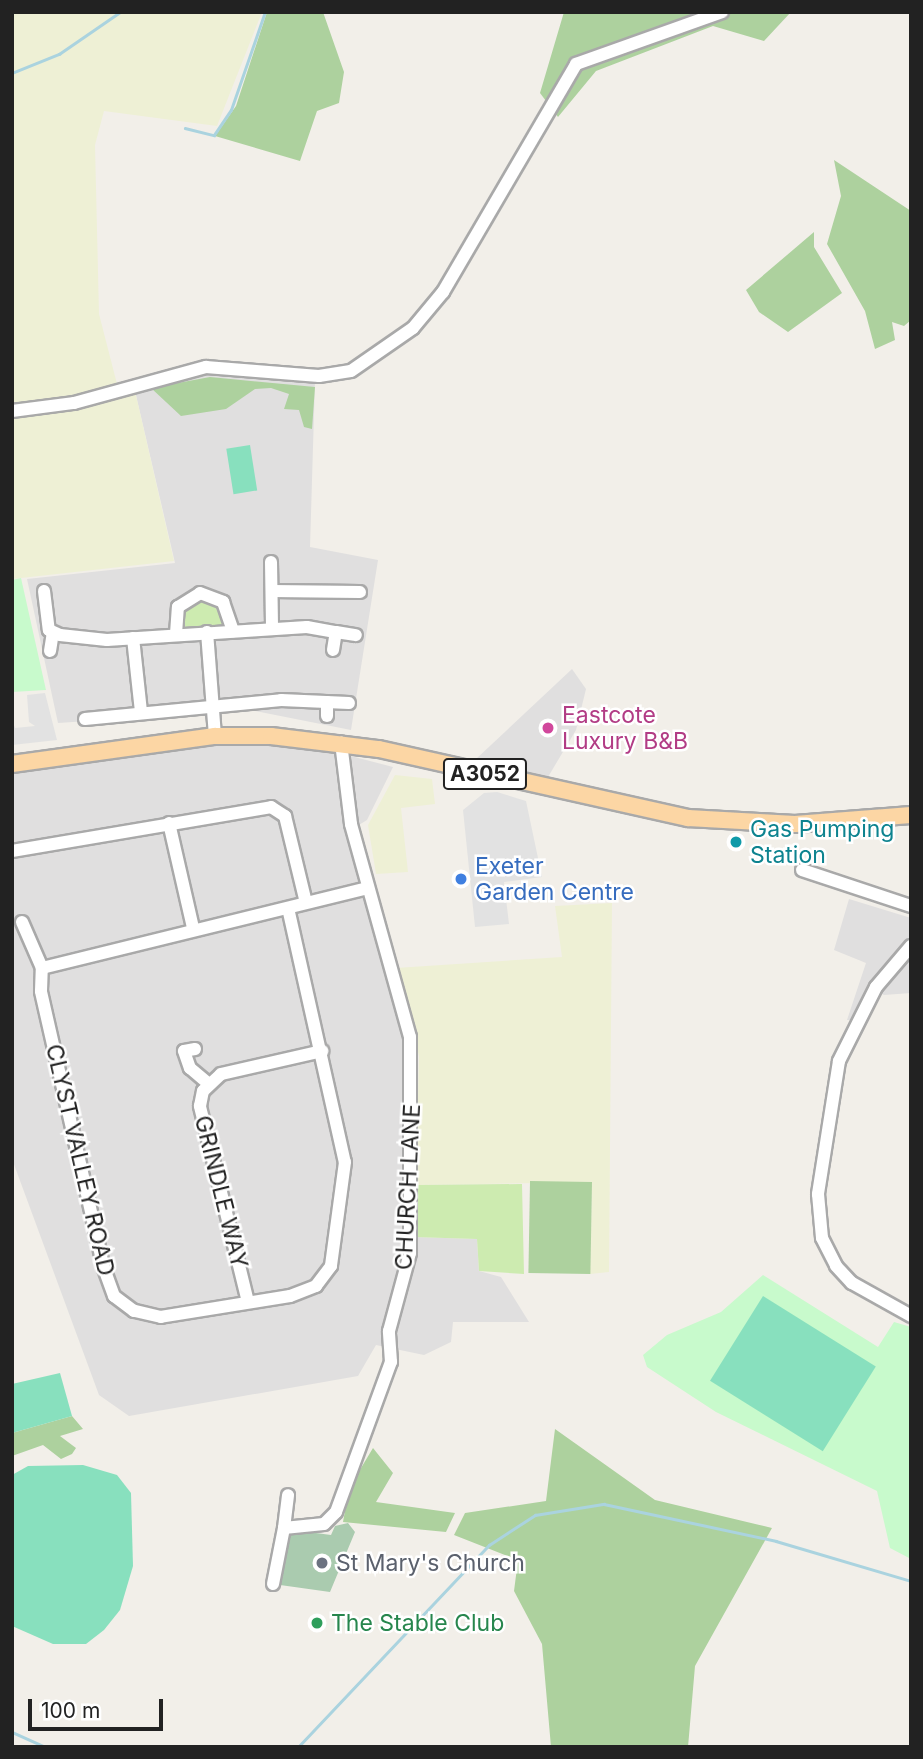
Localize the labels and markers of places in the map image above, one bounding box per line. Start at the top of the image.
place label: Eastcote Luxury B&B [562,701,688,755]
marker: Eastcote Luxury B&B [540,720,556,736]
place label: Gas Pumping Station [750,815,894,869]
marker: Gas Pumping Station [728,834,744,850]
place label: Exeter Garden Centre [475,852,634,906]
marker: Exeter Garden Centre [453,871,469,887]
place label: St Mary's Church [336,1549,525,1577]
marker: St Mary's Church [314,1555,330,1571]
place label: The Stable Club [331,1609,504,1637]
marker: The Stable Club [309,1615,325,1631]

